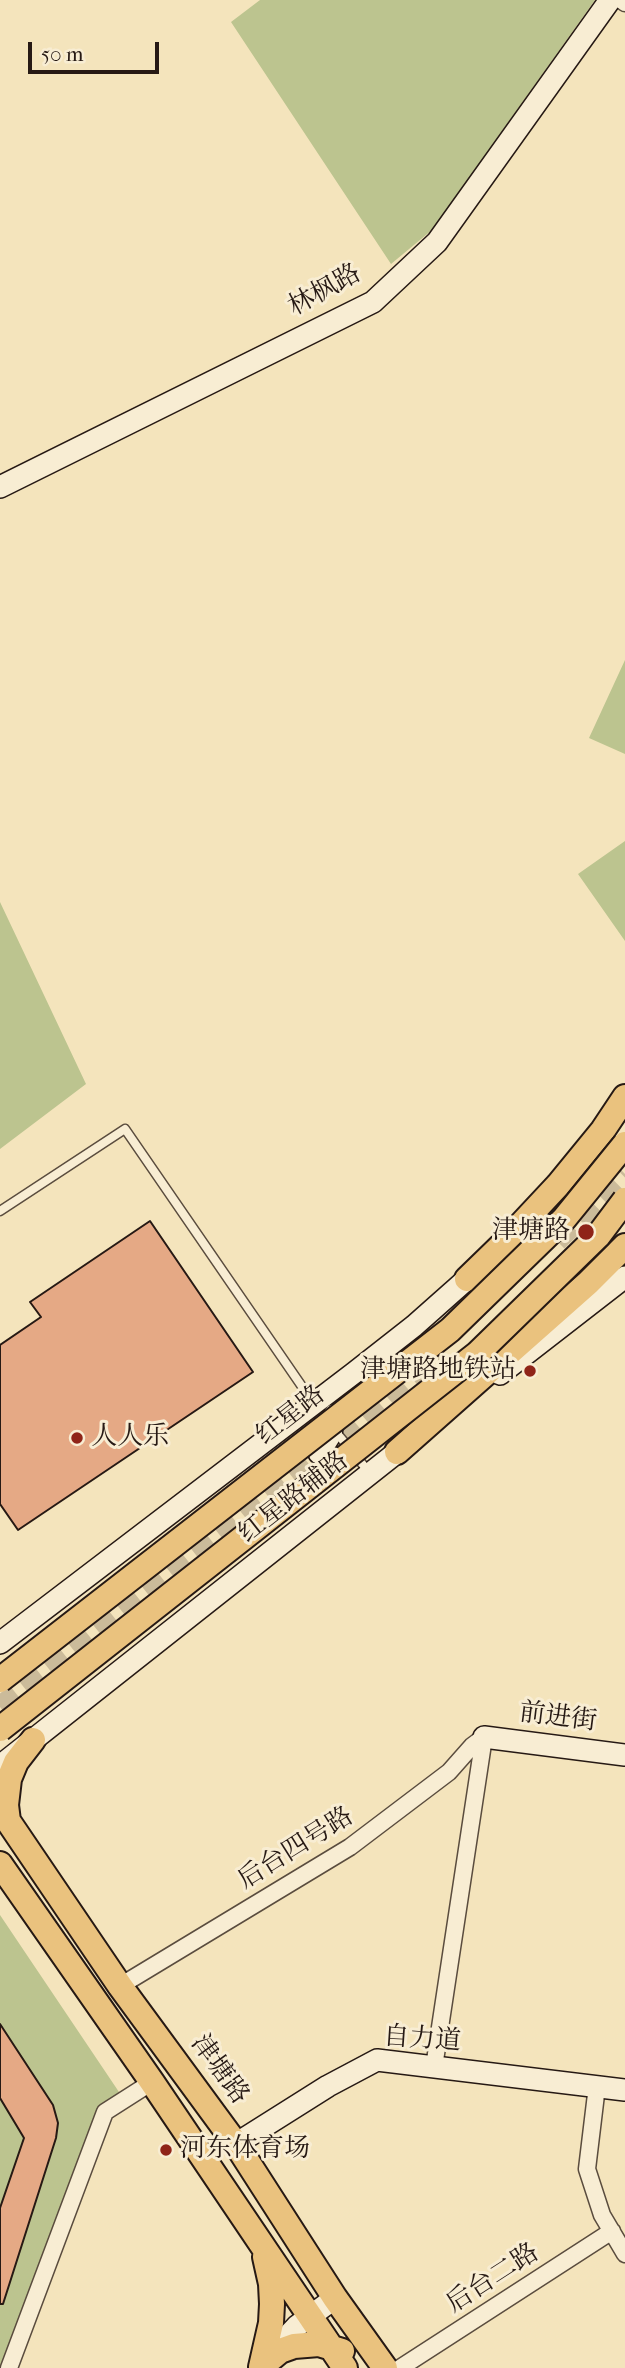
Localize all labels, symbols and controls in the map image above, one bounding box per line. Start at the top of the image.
scale bar [32,28,163,72]
text: 50 m [41,42,84,66]
street label: 林枫路 [283,258,367,324]
place label: 津塘路 [492,1216,570,1248]
marker: 津塘路 [576,1222,596,1242]
place label: 津塘路地铁站 [360,1355,516,1387]
marker: 津塘路地铁站 [522,1363,538,1379]
street label: 红星路 [251,1380,331,1452]
place label: 人人乐 [91,1422,169,1454]
marker: 人人乐 [69,1430,85,1446]
street label: 红星路辅路 [233,1446,355,1550]
street label: 前进街 [517,1698,599,1738]
street label: 后台四号路 [233,1801,359,1897]
street label: 自力道 [382,2022,462,2058]
street label: 津塘路 [183,2029,255,2111]
place label: 河东体育场 [180,2134,310,2166]
marker: 河东体育场 [158,2142,174,2158]
street label: 后台二路 [441,2238,545,2320]

